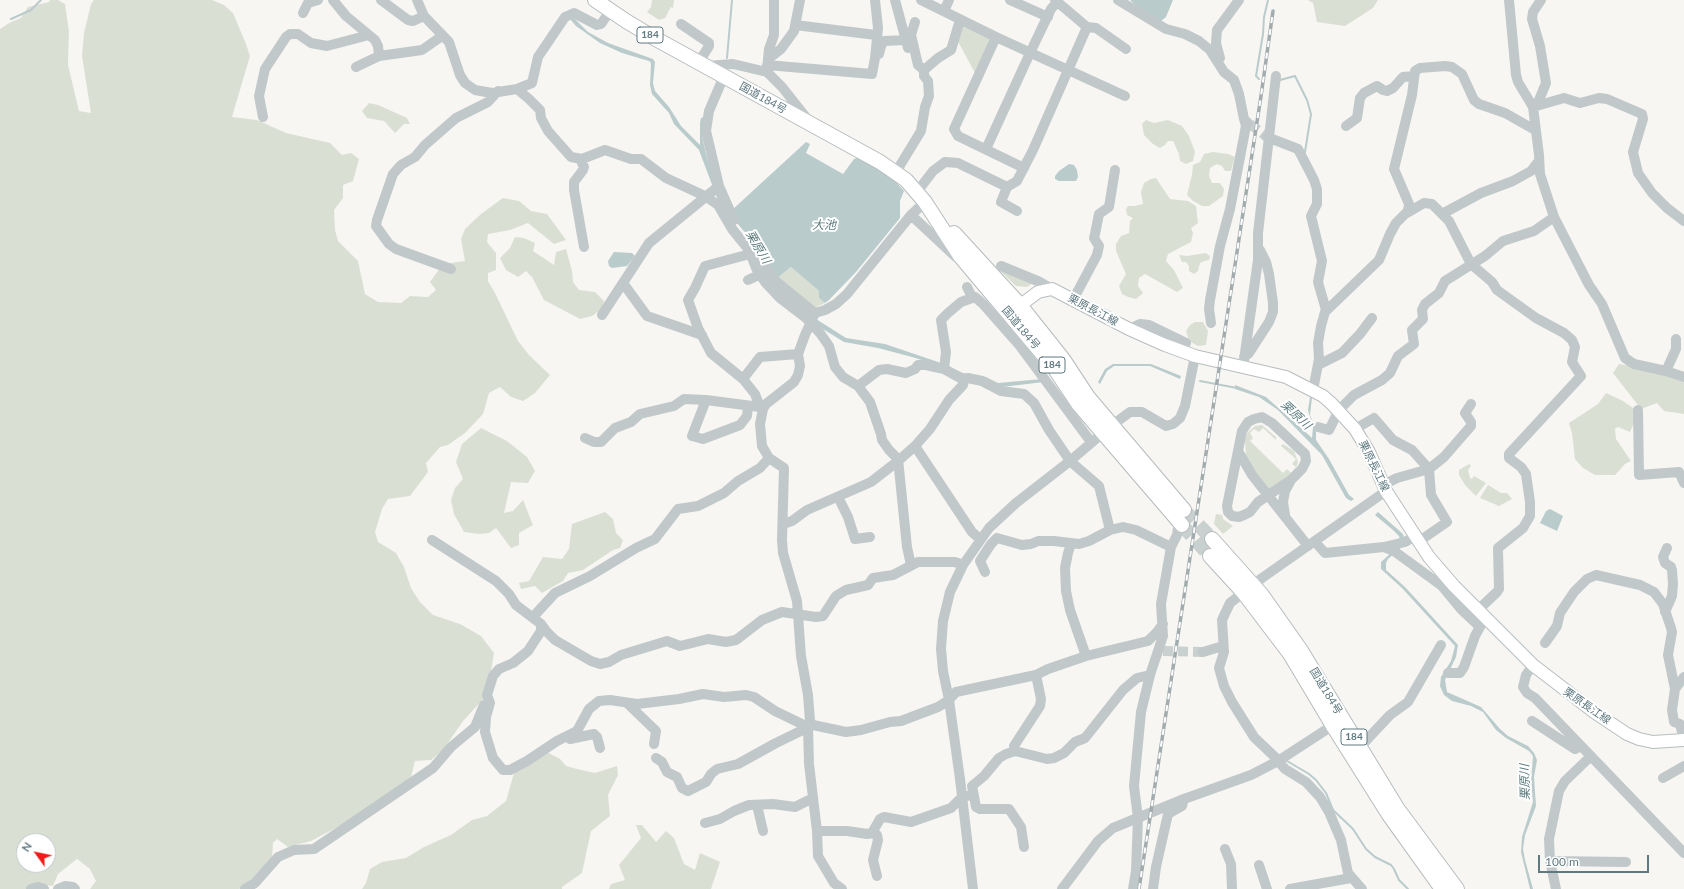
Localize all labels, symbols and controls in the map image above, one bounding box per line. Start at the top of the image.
road number: 184 [637,27,663,43]
street label: 国道184号 [737,80,789,116]
water label: 大池 [812,218,836,232]
water label: 栗原川 [743,228,773,266]
street label: 栗原長江線 [1066,291,1120,329]
street label: 国道184号 [999,304,1043,352]
road number: 184 [1039,357,1065,373]
water label: 栗原川 [1278,397,1314,433]
street label: 栗原長江線 [1356,438,1392,494]
street label: 国道184号 [1307,665,1345,717]
street label: 栗原長江線 [1561,685,1613,727]
road number: 184 [1341,729,1367,745]
water label: 栗原川 [1517,764,1533,800]
north arrow [16,833,56,873]
text: N [19,840,34,854]
scale bar [1540,847,1651,873]
text: 100 m [1545,854,1579,869]

